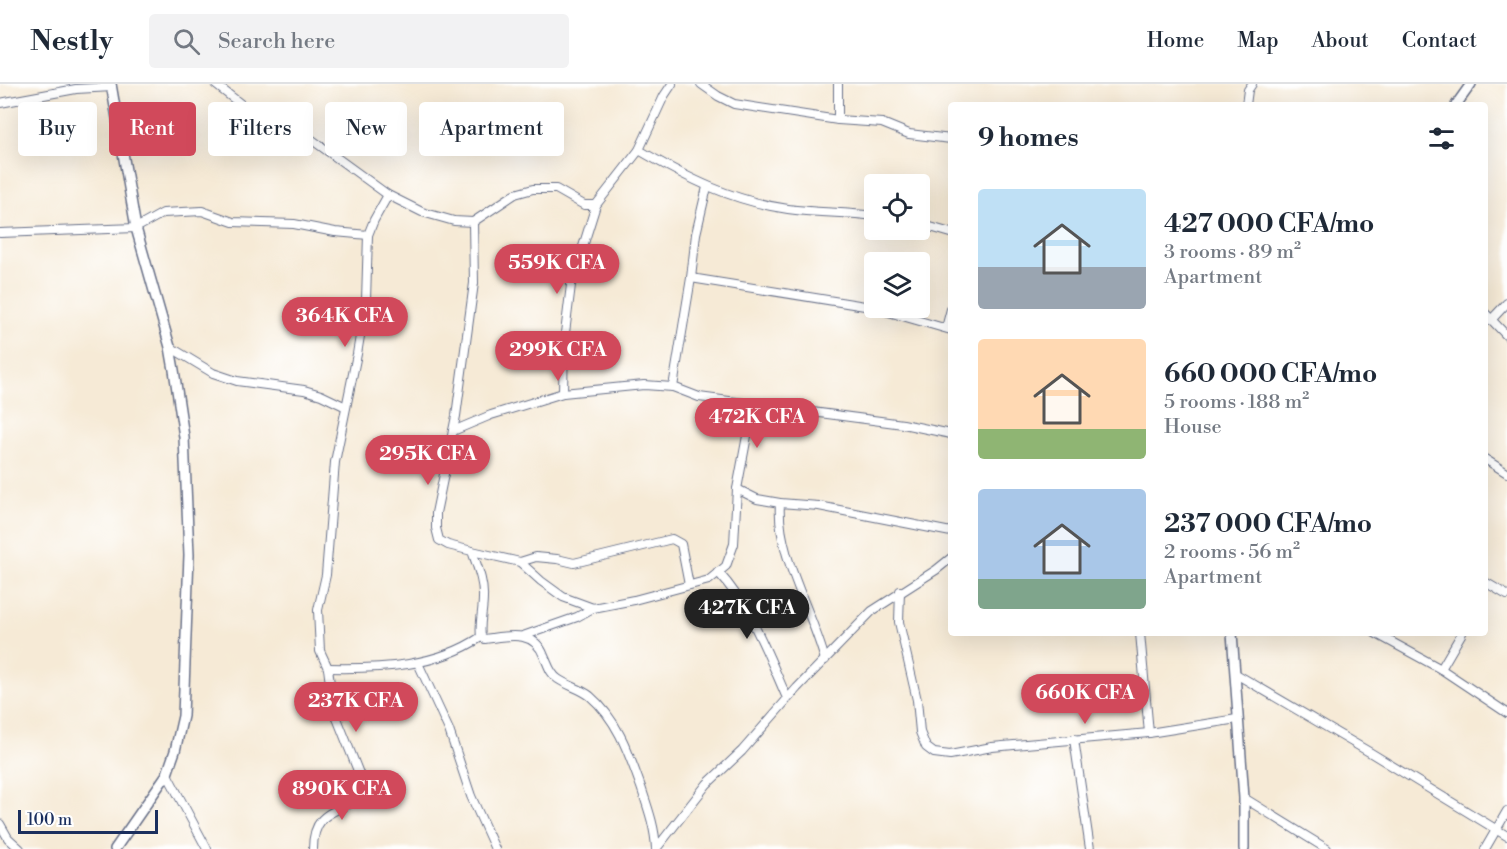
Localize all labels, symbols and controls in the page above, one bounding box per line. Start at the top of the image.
search box [149,14,569,68]
text: Nestly [30,24,113,59]
icon: search [170,25,203,58]
text: Search here [218,28,335,55]
text: Home [1147,28,1204,54]
text: Map [1237,28,1279,54]
text: About [1312,28,1369,54]
text: Contact [1402,28,1477,54]
chip: Buy [18,102,97,156]
chip: Rent [109,102,196,156]
chip: Filters [208,102,313,156]
chip: New [325,102,407,156]
chip: Apartment [419,102,564,156]
text: 9 homes [978,122,1079,154]
icon: filters [1425,122,1458,155]
map controls [864,174,930,318]
button: locate [864,174,930,240]
text: 427 000 CFA/mo [1164,208,1374,240]
icon: home [1026,213,1098,285]
text: 3 rooms · 89 m² [1164,240,1301,265]
pin: 559K CFA [495,244,619,295]
text: 559K CFA [508,251,606,276]
button: layers [864,252,930,318]
text: Apartment [1164,265,1262,290]
pin: 364K CFA [283,297,407,348]
text: 364K CFA [296,304,394,329]
pin: 299K CFA [496,331,620,382]
text: 299K CFA [509,338,607,363]
text: 660 000 CFA/mo [1164,358,1377,390]
icon: home [1026,363,1098,435]
text: 5 rooms · 188 m² [1164,390,1309,415]
pin: 472K CFA [695,398,819,449]
text: 472K CFA [709,405,805,430]
text: House [1164,415,1222,440]
pin: 295K CFA [366,435,490,486]
text: 295K CFA [379,442,477,467]
text: 237 000 CFA/mo [1164,508,1372,540]
icon: home [1026,513,1098,585]
text: 2 rooms · 56 m² [1164,540,1300,565]
text: Apartment [1164,565,1262,590]
pin: 427K CFA [685,589,809,640]
text: 427K CFA [698,596,796,621]
pin: 660K CFA [1023,674,1147,725]
text: 660K CFA [1035,681,1135,706]
pin: 237K CFA [294,682,418,733]
text: 237K CFA [308,689,404,714]
pin: 890K CFA [280,770,404,821]
text: 890K CFA [292,777,392,802]
scale bar [18,807,158,834]
text: 100 m [27,810,72,830]

